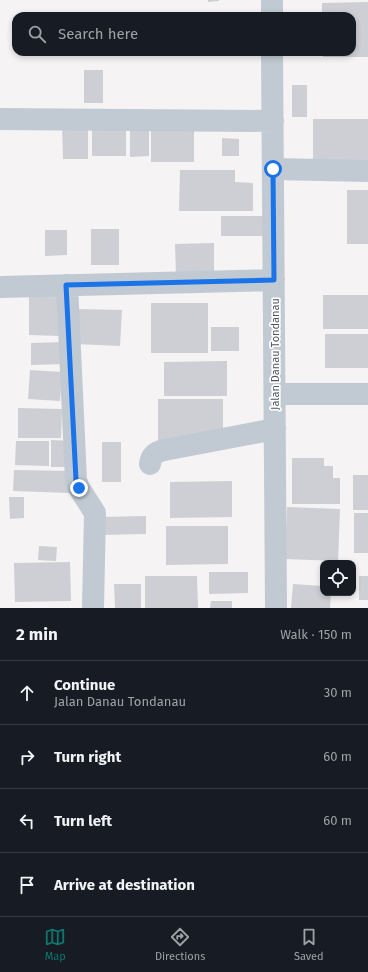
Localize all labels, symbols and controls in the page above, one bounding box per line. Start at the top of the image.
search box [12,12,356,56]
icon: search [26,23,48,45]
text: Search here [58,25,138,43]
route start [264,160,282,178]
street label: Jalan Danau Tondanau [269,298,282,410]
route end [70,479,88,497]
map controls [320,560,356,596]
button: locate [320,560,356,596]
text: 2 min [16,624,58,645]
text: Walk · 150 m [280,627,352,642]
text: Continue [54,676,115,694]
icon: ahead [16,682,38,704]
text: 30 m [324,685,352,700]
text: Jalan Danau Tondanau [54,694,186,709]
icon: right [16,746,38,768]
text: Turn right [54,748,121,766]
text: 60 m [323,749,352,764]
icon: left [16,810,38,832]
text: Turn left [54,812,112,830]
text: 60 m [323,813,352,828]
icon: arrive [16,874,38,896]
text: Arrive at destination [54,876,195,894]
tab: Map [44,926,66,963]
tab: Directions [155,926,205,963]
tab: Saved [294,926,324,963]

